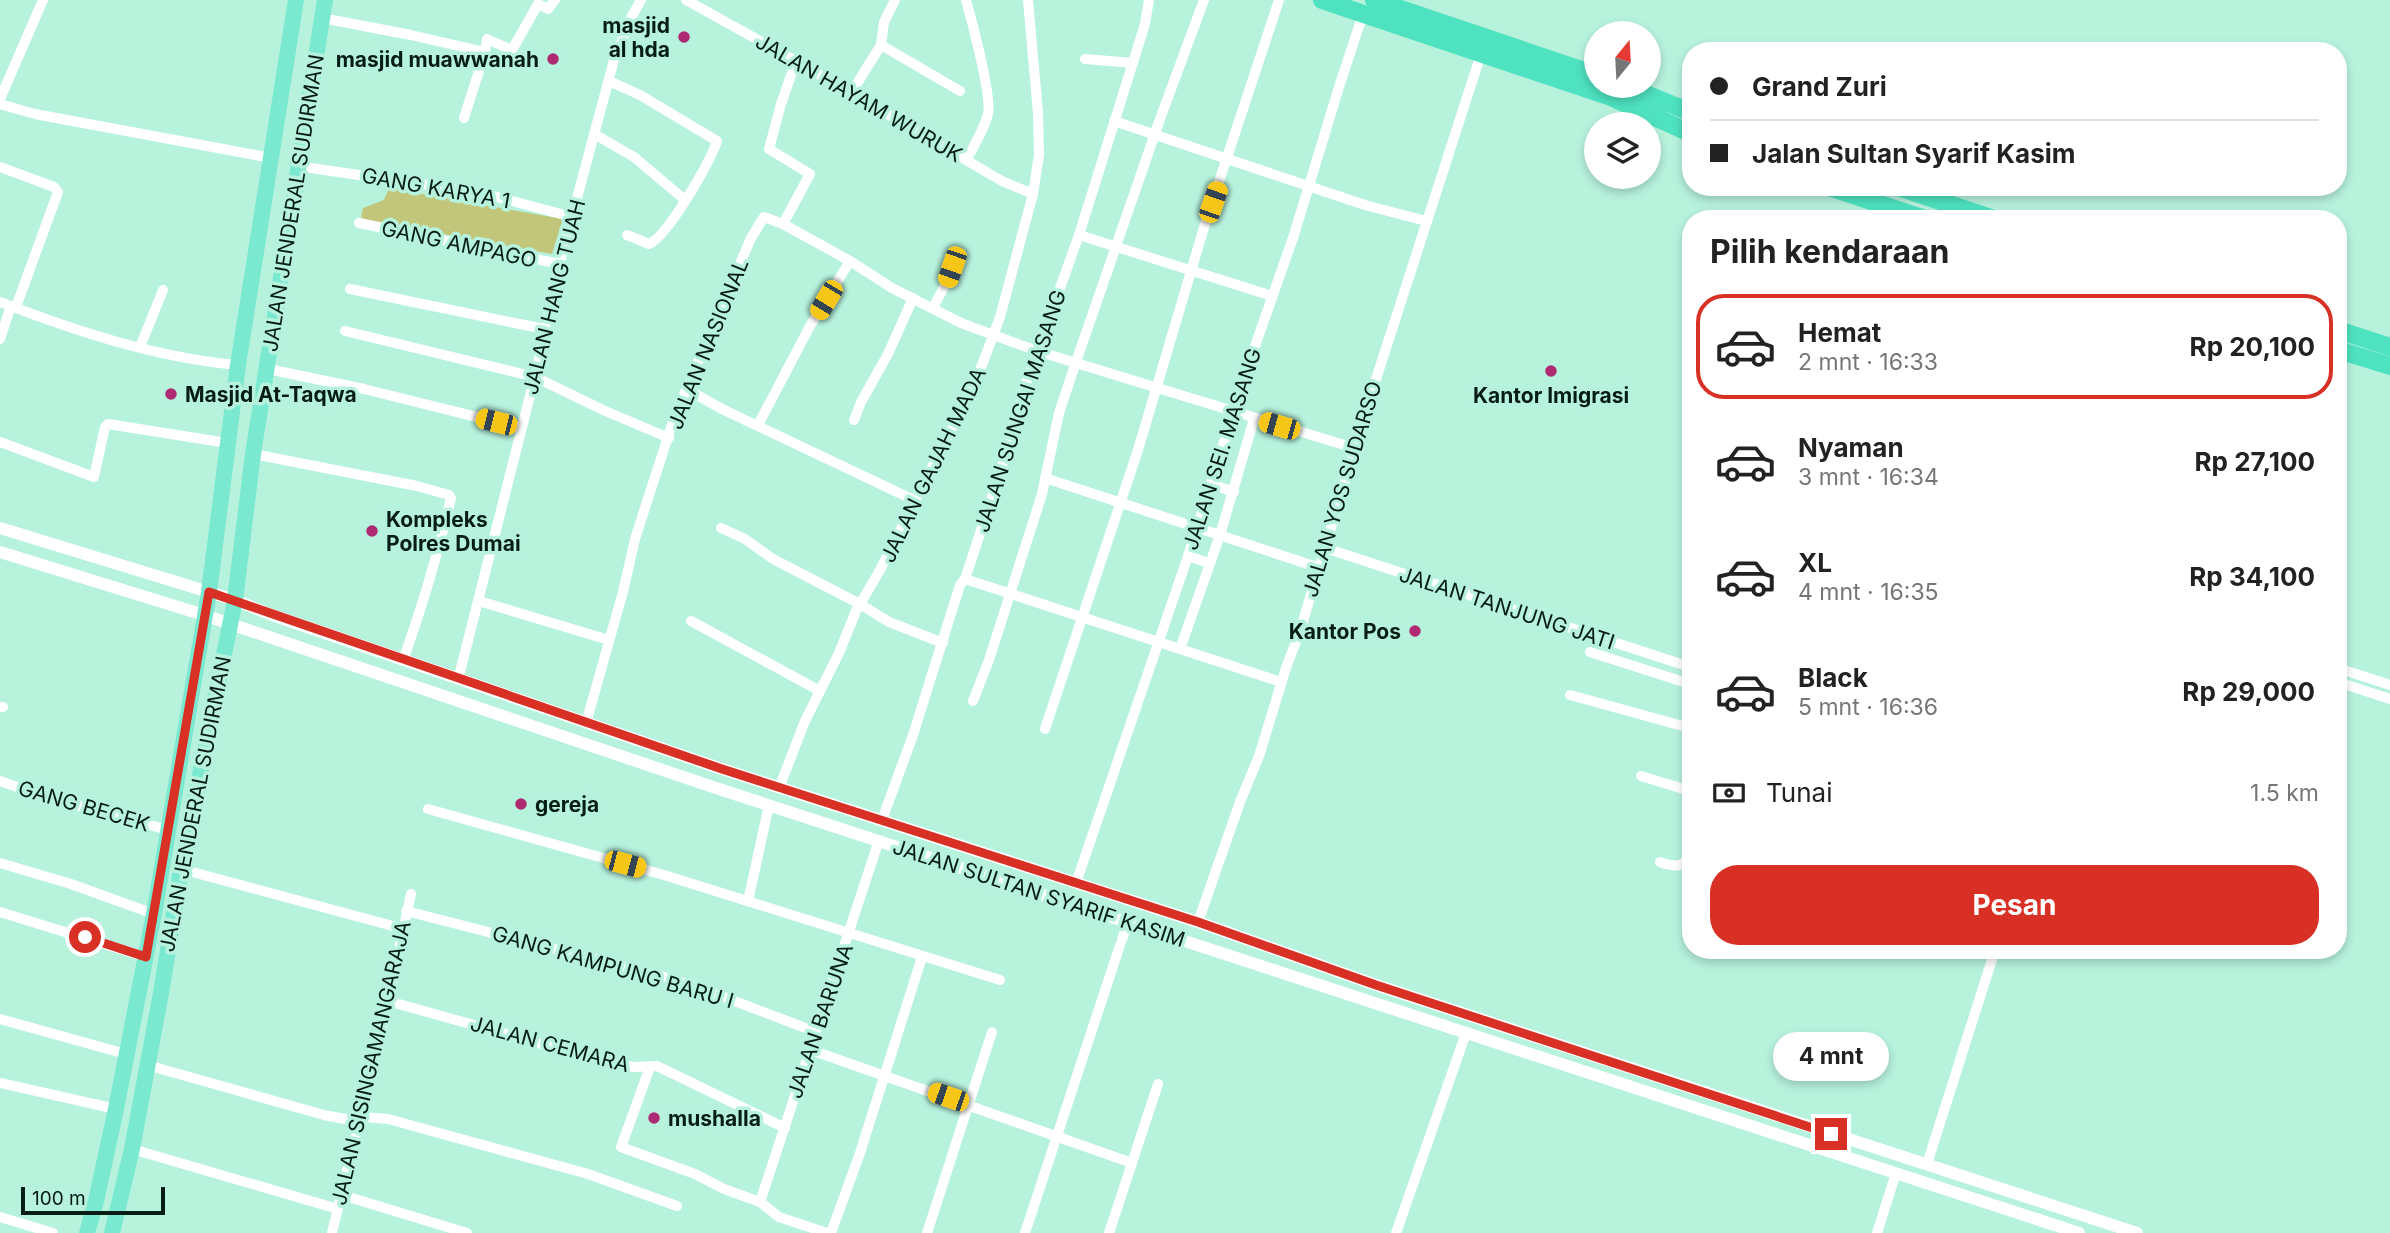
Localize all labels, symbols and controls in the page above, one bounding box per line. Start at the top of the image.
place label: masjid al hda [602,13,670,62]
north arrow [1584,21,1661,98]
map controls [1584,21,1661,189]
marker: masjid al hda [676,29,692,45]
street label: JALAN HAYAM WURUK [751,29,967,167]
place label: masjid muawwanah [336,47,539,72]
marker: masjid muawwanah [545,51,561,67]
street label: JALAN JENDERAL SUDIRMAN [257,52,329,354]
text: Grand Zuri [1752,71,1887,102]
button: layers [1584,112,1661,189]
text: Jalan Sultan Syarif Kasim [1752,138,2075,169]
street label: GANG KARYA 1 [360,163,512,213]
car [1197,179,1230,225]
street label: JALAN HANG TUAH [518,197,590,397]
street label: GANG AMPAGO [379,215,539,273]
text: Pilih kendaraan [1710,232,1950,271]
car [936,244,969,290]
street label: JALAN NASIONAL [662,255,754,433]
car [807,277,846,323]
street label: JALAN SUNGAI MASANG [969,287,1071,535]
icon: car [1714,315,1777,378]
text: Hemat [1798,317,1881,348]
text: Rp 20,100 [2190,331,2315,362]
street label: JALAN SEI. MASANG [1178,345,1266,553]
text: 2 mnt · 16:33 [1798,348,1938,376]
street label: JALAN GAJAH MADA [875,363,991,567]
marker: Kantor Imigrasi [1543,363,1559,379]
street label: JALAN YOS SUDARSO [1297,378,1387,600]
place label: Masjid At-Taqwa [185,382,357,407]
place label: Kantor Imigrasi [1473,383,1629,408]
marker: Masjid At-Taqwa [163,386,179,402]
car [474,407,519,437]
car [1256,410,1303,442]
icon: car [1714,430,1777,493]
text: Nyaman [1798,432,1904,463]
text: Rp 27,100 [2195,446,2315,477]
text: 3 mnt · 16:34 [1798,463,1939,491]
place label: Kompleks Polres Dumai [386,507,521,556]
marker: Kompleks Polres Dumai [364,523,380,539]
icon: car [1714,545,1777,608]
text: XL [1798,547,1832,578]
street label: JALAN TANJUNG JATI [1396,561,1618,655]
text: Rp 34,100 [2189,561,2315,592]
text: 4 mnt · 16:35 [1798,578,1939,606]
place label: Kantor Pos [1289,619,1401,644]
marker: Kantor Pos [1407,623,1423,639]
street label: JALAN JENDERAL SUDIRMAN [154,654,236,954]
icon: car [1714,660,1777,723]
text: Black [1798,662,1868,693]
text: Rp 29,000 [2182,676,2315,707]
text: 5 mnt · 16:36 [1798,693,1938,721]
icon: cash [1710,774,1748,812]
street label: GANG BECEK [15,775,153,837]
text: Tunai [1766,777,1833,808]
text: 1.5 km [2250,779,2319,807]
place label: gereja [535,792,599,817]
marker: gereja [513,796,529,812]
street label: JALAN SULTAN SYARIF KASIM [890,834,1188,952]
car [602,848,649,880]
button: Pesan [1710,865,2319,945]
street label: JALAN SISINGAMANGARAJA [326,918,416,1208]
route start [69,921,101,953]
street label: GANG KAMPUNG BARU I [489,921,737,1013]
street label: JALAN BARUNA [782,940,858,1102]
street label: JALAN CEMARA [468,1011,632,1077]
callout: 4 mnt [1773,1032,1889,1082]
text: 4 mnt [1799,1042,1863,1070]
car [925,1080,972,1114]
place label: mushalla [668,1106,761,1131]
marker: mushalla [646,1110,662,1126]
route end [1815,1118,1847,1150]
scale bar [21,1184,164,1216]
text: 100 m [32,1187,86,1210]

